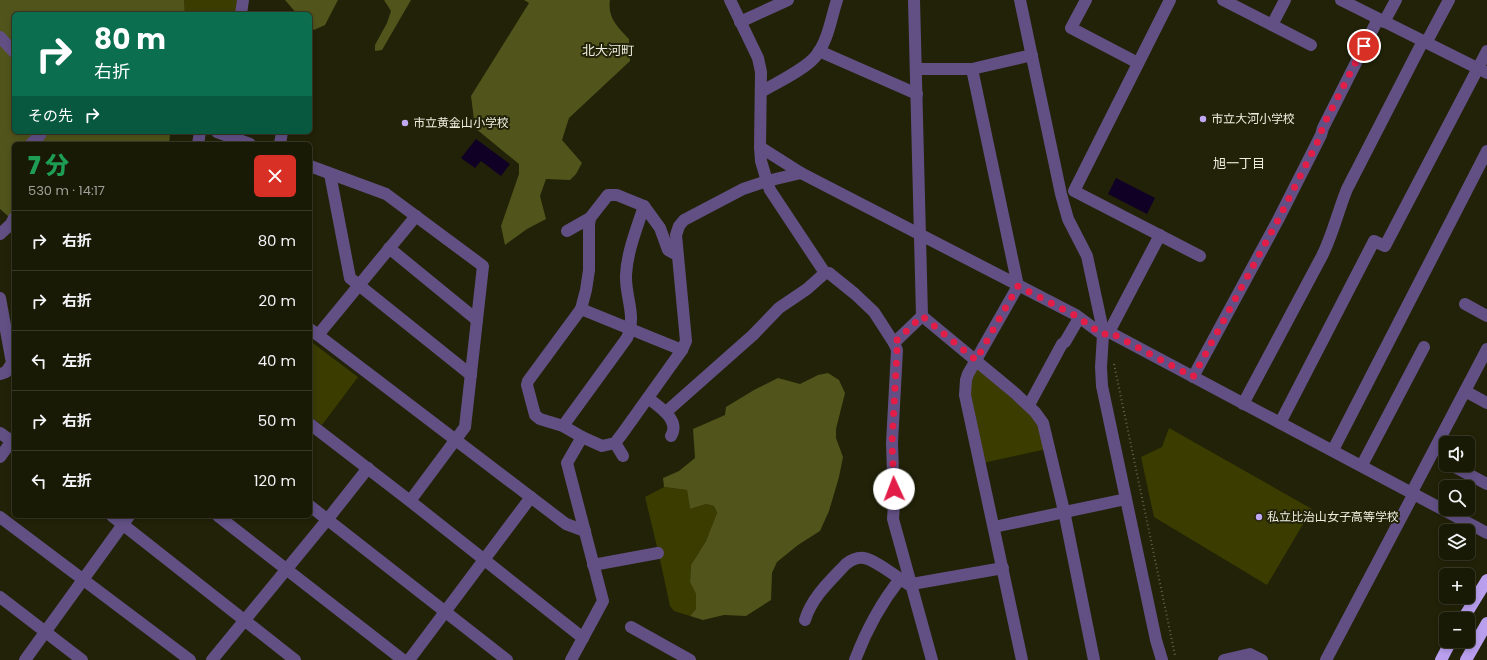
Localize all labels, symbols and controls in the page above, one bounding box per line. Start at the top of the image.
text: 80 m [94,20,166,59]
icon: right [28,28,80,80]
pin [1347,29,1381,63]
icon: arrive [1353,35,1375,57]
district label: 北大河町 [582,41,634,60]
text: 右折 [94,59,130,84]
icon: right [81,104,103,126]
text: その先 [28,105,73,126]
place label: 市立大河小学校 [1211,110,1295,127]
place label: 市立黄金山小学校 [413,114,509,131]
marker: 市立大河小学校 [1198,114,1208,124]
marker: 市立黄金山小学校 [400,118,410,128]
text: 7 分 [28,149,69,182]
district label: 旭一丁目 [1213,154,1265,173]
button: close [254,155,296,197]
text: 530 m · 14:17 [28,181,105,200]
icon: right [28,230,50,252]
text: 右折 [62,230,92,251]
text: 80 m [258,230,296,251]
icon: right [28,290,50,312]
text: 右折 [62,290,92,311]
text: 20 m [258,290,296,311]
icon: left [28,350,50,372]
text: 左折 [62,350,92,371]
text: 40 m [258,350,296,371]
icon: right [28,410,50,432]
text: 右折 [62,410,92,431]
text: 50 m [258,410,296,431]
map controls [1439,436,1475,648]
button: sound [1439,436,1475,472]
position arrow [873,468,915,510]
icon: left [28,470,50,492]
text: 左折 [62,470,92,491]
text: 120 m [254,470,296,491]
button: search [1439,480,1475,516]
place label: 私立比治山女子高等学校 [1267,508,1399,525]
marker: 私立比治山女子高等学校 [1254,512,1264,522]
button: layers [1439,524,1475,560]
button: + [1439,568,1475,604]
button: − [1439,612,1475,648]

